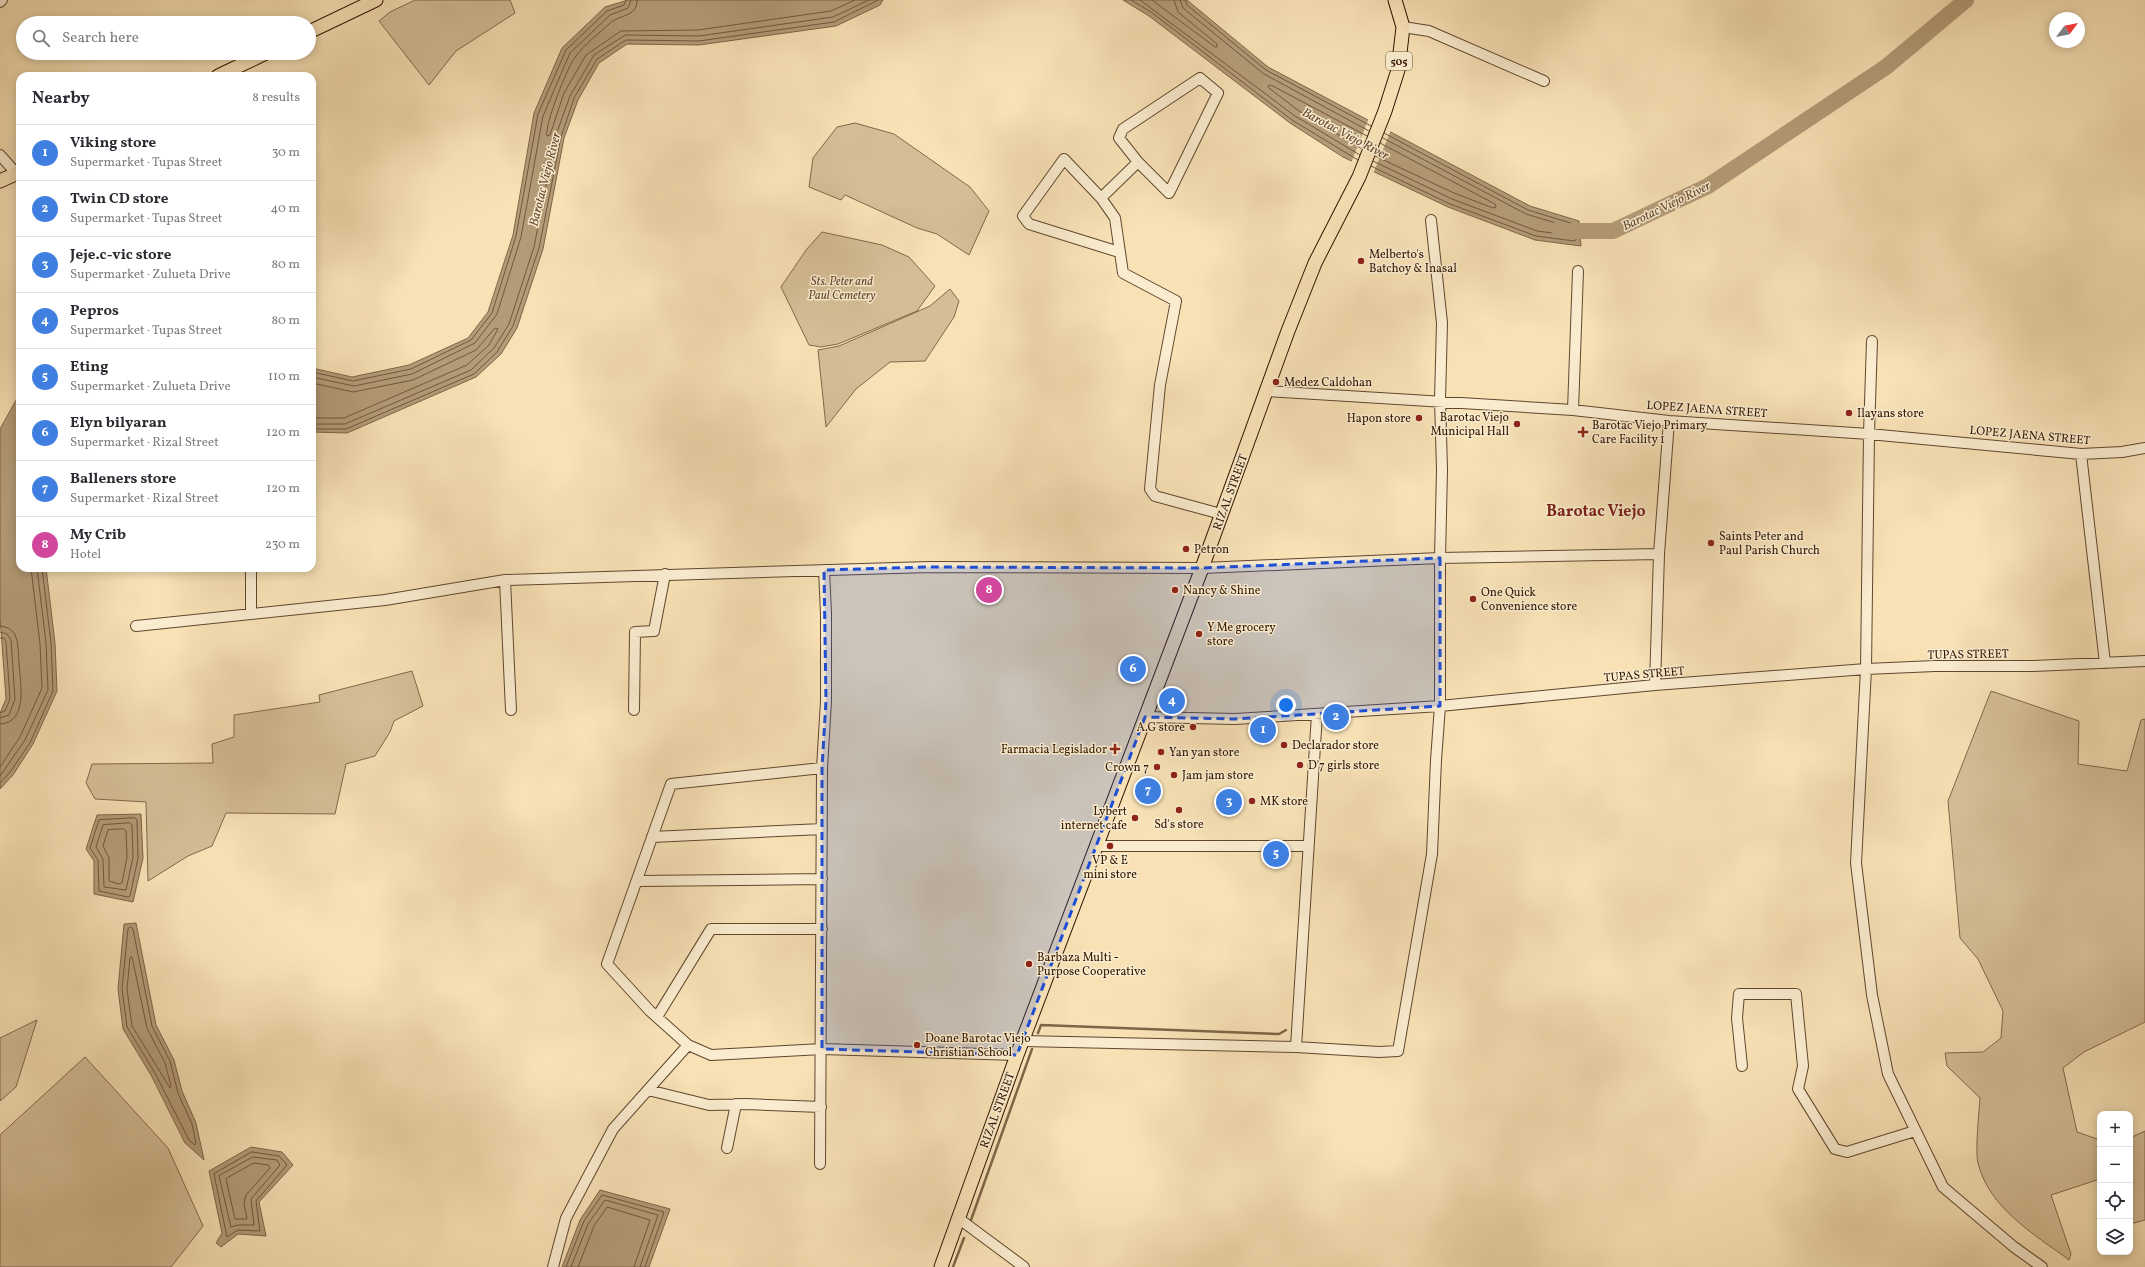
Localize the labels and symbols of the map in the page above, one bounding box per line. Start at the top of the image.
north arrow [2049,12,2085,48]
road number: 505 [1386,52,1412,70]
water label: Barotac Viejo River [1298,104,1392,165]
water label: Barotac Viejo River [526,131,566,228]
water label: Barotac Viejo River [1620,178,1714,236]
place label: Melberto's Batchoy & Inasal [1369,247,1457,277]
marker: Melberto's Batchoy & Inasal [1356,256,1366,266]
park label: Sts. Peter and Paul Cemetery [808,274,876,304]
place label: Medez Caldohan [1284,375,1372,391]
marker: Medez Caldohan [1271,377,1281,387]
street label: LOPEZ JAENA STREET [1646,398,1768,422]
place label: Ilayans store [1857,406,1924,422]
marker: Ilayans store [1844,408,1854,418]
place label: Barotac Viejo Municipal Hall [1431,410,1509,440]
place label: Hapon store [1347,411,1411,427]
marker: Hapon store [1414,413,1424,423]
place label: Barotac Viejo Primary Care Facility 1 [1592,418,1708,448]
marker: Barotac Viejo Municipal Hall [1512,419,1522,429]
street label: LOPEZ JAENA STREET [1969,423,2091,449]
marker: Barotac Viejo Primary Care Facility 1 [1577,426,1589,438]
street label: RIZAL STREET [1210,452,1252,533]
district label: Barotac Viejo [1546,501,1646,523]
place label: Saints Peter and Paul Parish Church [1719,529,1820,559]
marker: Saints Peter and Paul Parish Church [1706,538,1716,548]
place label: Petron [1194,542,1229,558]
marker: Petron [1181,544,1191,554]
pin: 8 [976,575,1002,605]
place label: Nancy & Shine [1183,583,1261,599]
marker: Nancy & Shine [1170,585,1180,595]
place label: One Quick Convenience store [1481,585,1578,615]
marker: One Quick Convenience store [1468,594,1478,604]
place label: Y Me grocery store [1207,620,1276,650]
marker: Y Me grocery store [1194,629,1204,639]
street label: TUPAS STREET [1927,646,2009,664]
pin: 6 [1120,654,1146,684]
street label: TUPAS STREET [1603,663,1685,687]
pin: 4 [1159,686,1185,716]
your location [1276,695,1296,715]
pin: 2 [1323,702,1349,732]
pin: 1 [1250,715,1276,745]
place label: A.G store [1136,720,1185,736]
marker: A.G store [1188,722,1198,732]
place label: Declarador store [1292,738,1379,754]
marker: Declarador store [1279,740,1289,750]
place label: Farmacia Legislador [1001,742,1107,758]
marker: Farmacia Legislador [1110,744,1120,754]
place label: Yan yan store [1169,745,1240,761]
marker: Yan yan store [1156,747,1166,757]
place label: D'7 girls store [1308,758,1380,774]
place label: Crown 7 [1105,760,1149,776]
marker: D'7 girls store [1295,760,1305,770]
marker: Crown 7 [1152,762,1162,772]
place label: Jam jam store [1182,768,1254,784]
marker: Jam jam store [1169,770,1179,780]
pin: 7 [1135,776,1161,806]
pin: 3 [1216,787,1242,817]
place label: MK store [1260,794,1308,810]
marker: MK store [1247,796,1257,806]
place label: Lybert internet cafe [1061,804,1127,834]
marker: Sd's store [1174,805,1184,815]
marker: Lybert internet cafe [1130,813,1140,823]
place label: Sd's store [1154,817,1204,833]
pin: 5 [1263,839,1289,869]
marker: VP & E mini store [1105,841,1115,851]
place label: VP & E mini store [1083,853,1137,883]
place label: Barbaza Multi - Purpose Cooperative [1037,950,1146,980]
marker: Barbaza Multi - Purpose Cooperative [1024,959,1034,969]
place label: Doane Barotac Viejo Christian School [925,1031,1031,1061]
marker: Doane Barotac Viejo Christian School [912,1040,922,1050]
street label: RIZAL STREET [977,1070,1019,1151]

